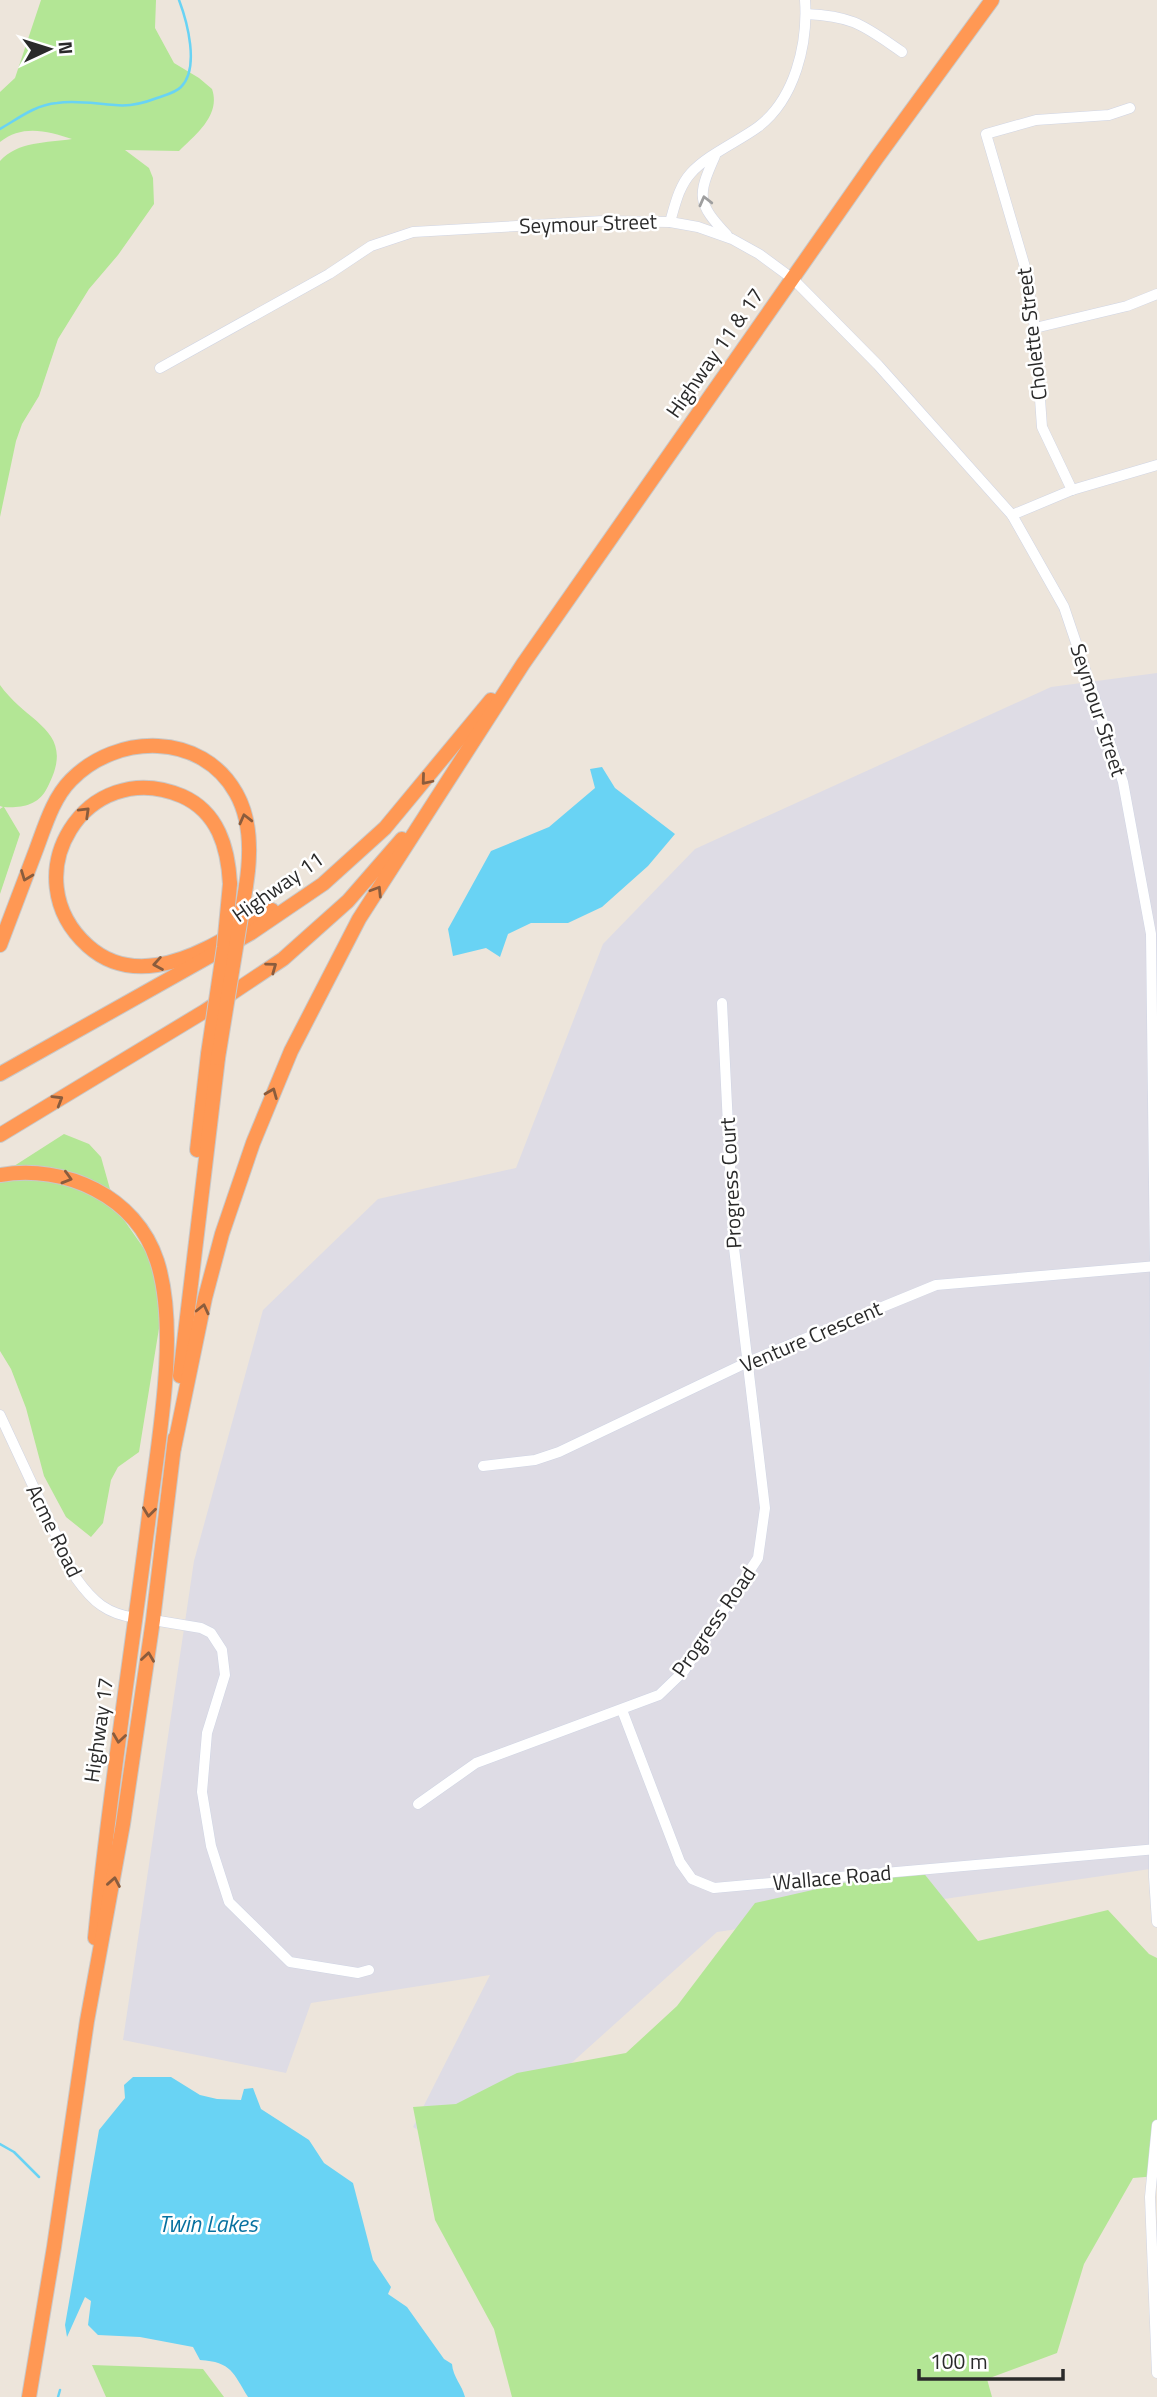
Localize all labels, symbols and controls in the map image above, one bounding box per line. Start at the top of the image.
north arrow [14,14,84,84]
text: N [52,40,81,55]
one-way arrow [699,195,713,207]
street label: Seymour Street [519,205,658,241]
street label: Cholette Street [1007,265,1055,402]
street label: Highway 11 & 17 [657,281,771,424]
street label: Seymour Street [1062,639,1136,781]
one-way arrow [422,772,434,785]
one-way arrow [77,808,90,821]
one-way arrow [239,813,253,825]
street label: Highway 11 [225,843,330,929]
one-way arrow [20,869,34,881]
one-way arrow [368,885,381,898]
one-way arrow [152,956,164,971]
one-way arrow [264,963,277,975]
one-way arrow [264,1087,278,1099]
one-way arrow [51,1095,64,1108]
street label: Progress Court [711,1116,749,1249]
one-way arrow [61,1170,73,1185]
street label: Venture Crescent [735,1292,887,1380]
one-way arrow [194,1303,209,1315]
street label: Acme Road [19,1479,91,1582]
one-way arrow [142,1507,157,1518]
street label: Progress Road [663,1560,763,1683]
one-way arrow [140,1651,155,1663]
street label: Highway 17 [75,1675,121,1784]
one-way arrow [112,1732,127,1744]
street label: Wallace Road [771,1856,892,1898]
one-way arrow [106,1876,121,1888]
water label: Twin Lakes [158,2206,260,2241]
scale bar [919,2338,1062,2382]
text: 100 m [930,2345,987,2377]

